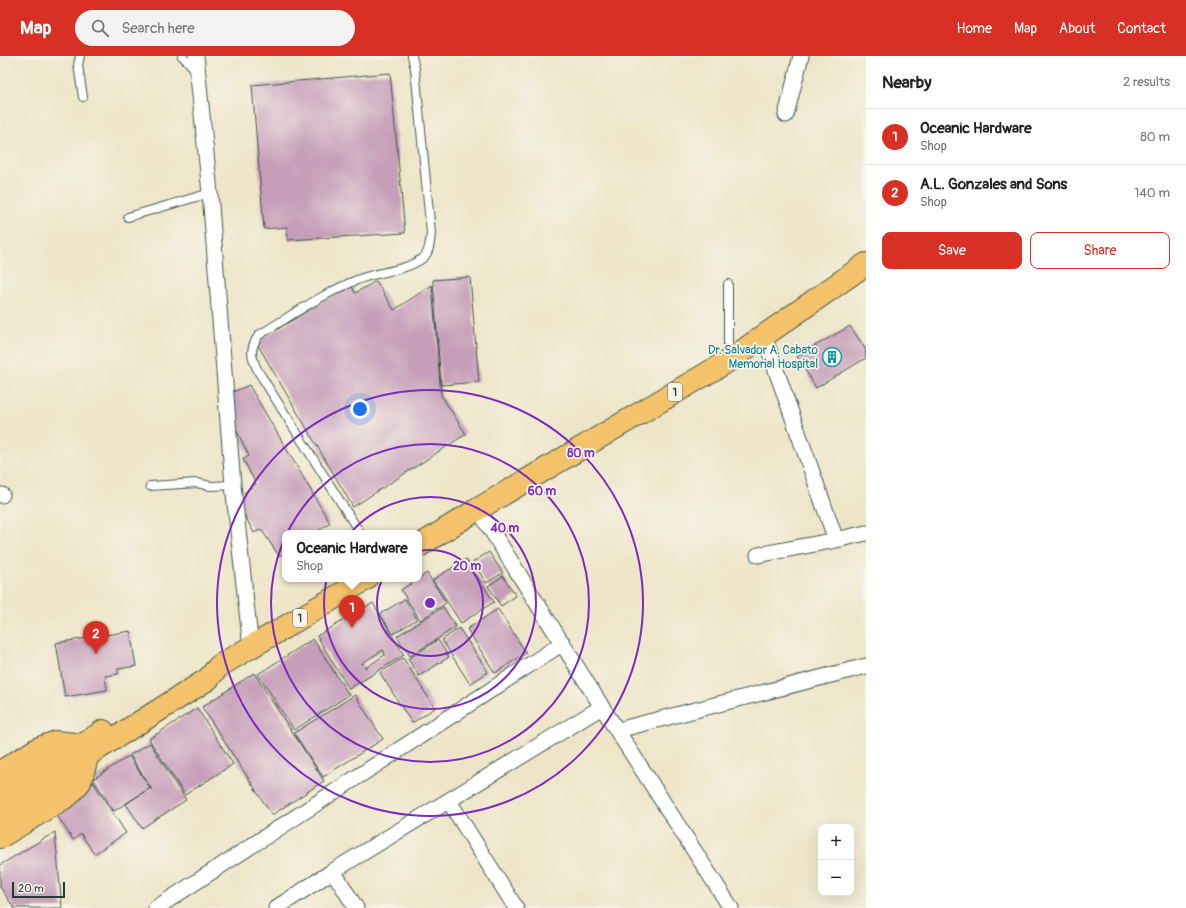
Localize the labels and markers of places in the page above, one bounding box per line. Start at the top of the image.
place label: Dr. Salvador A. Cabato Memorial Hospital [708,343,819,372]
building icon: Dr. Salvador A. Cabato Memorial Hospital [821,346,843,368]
pin: 1 [339,595,365,628]
centre of rings [423,596,437,610]
pin: 2 [83,621,109,654]

